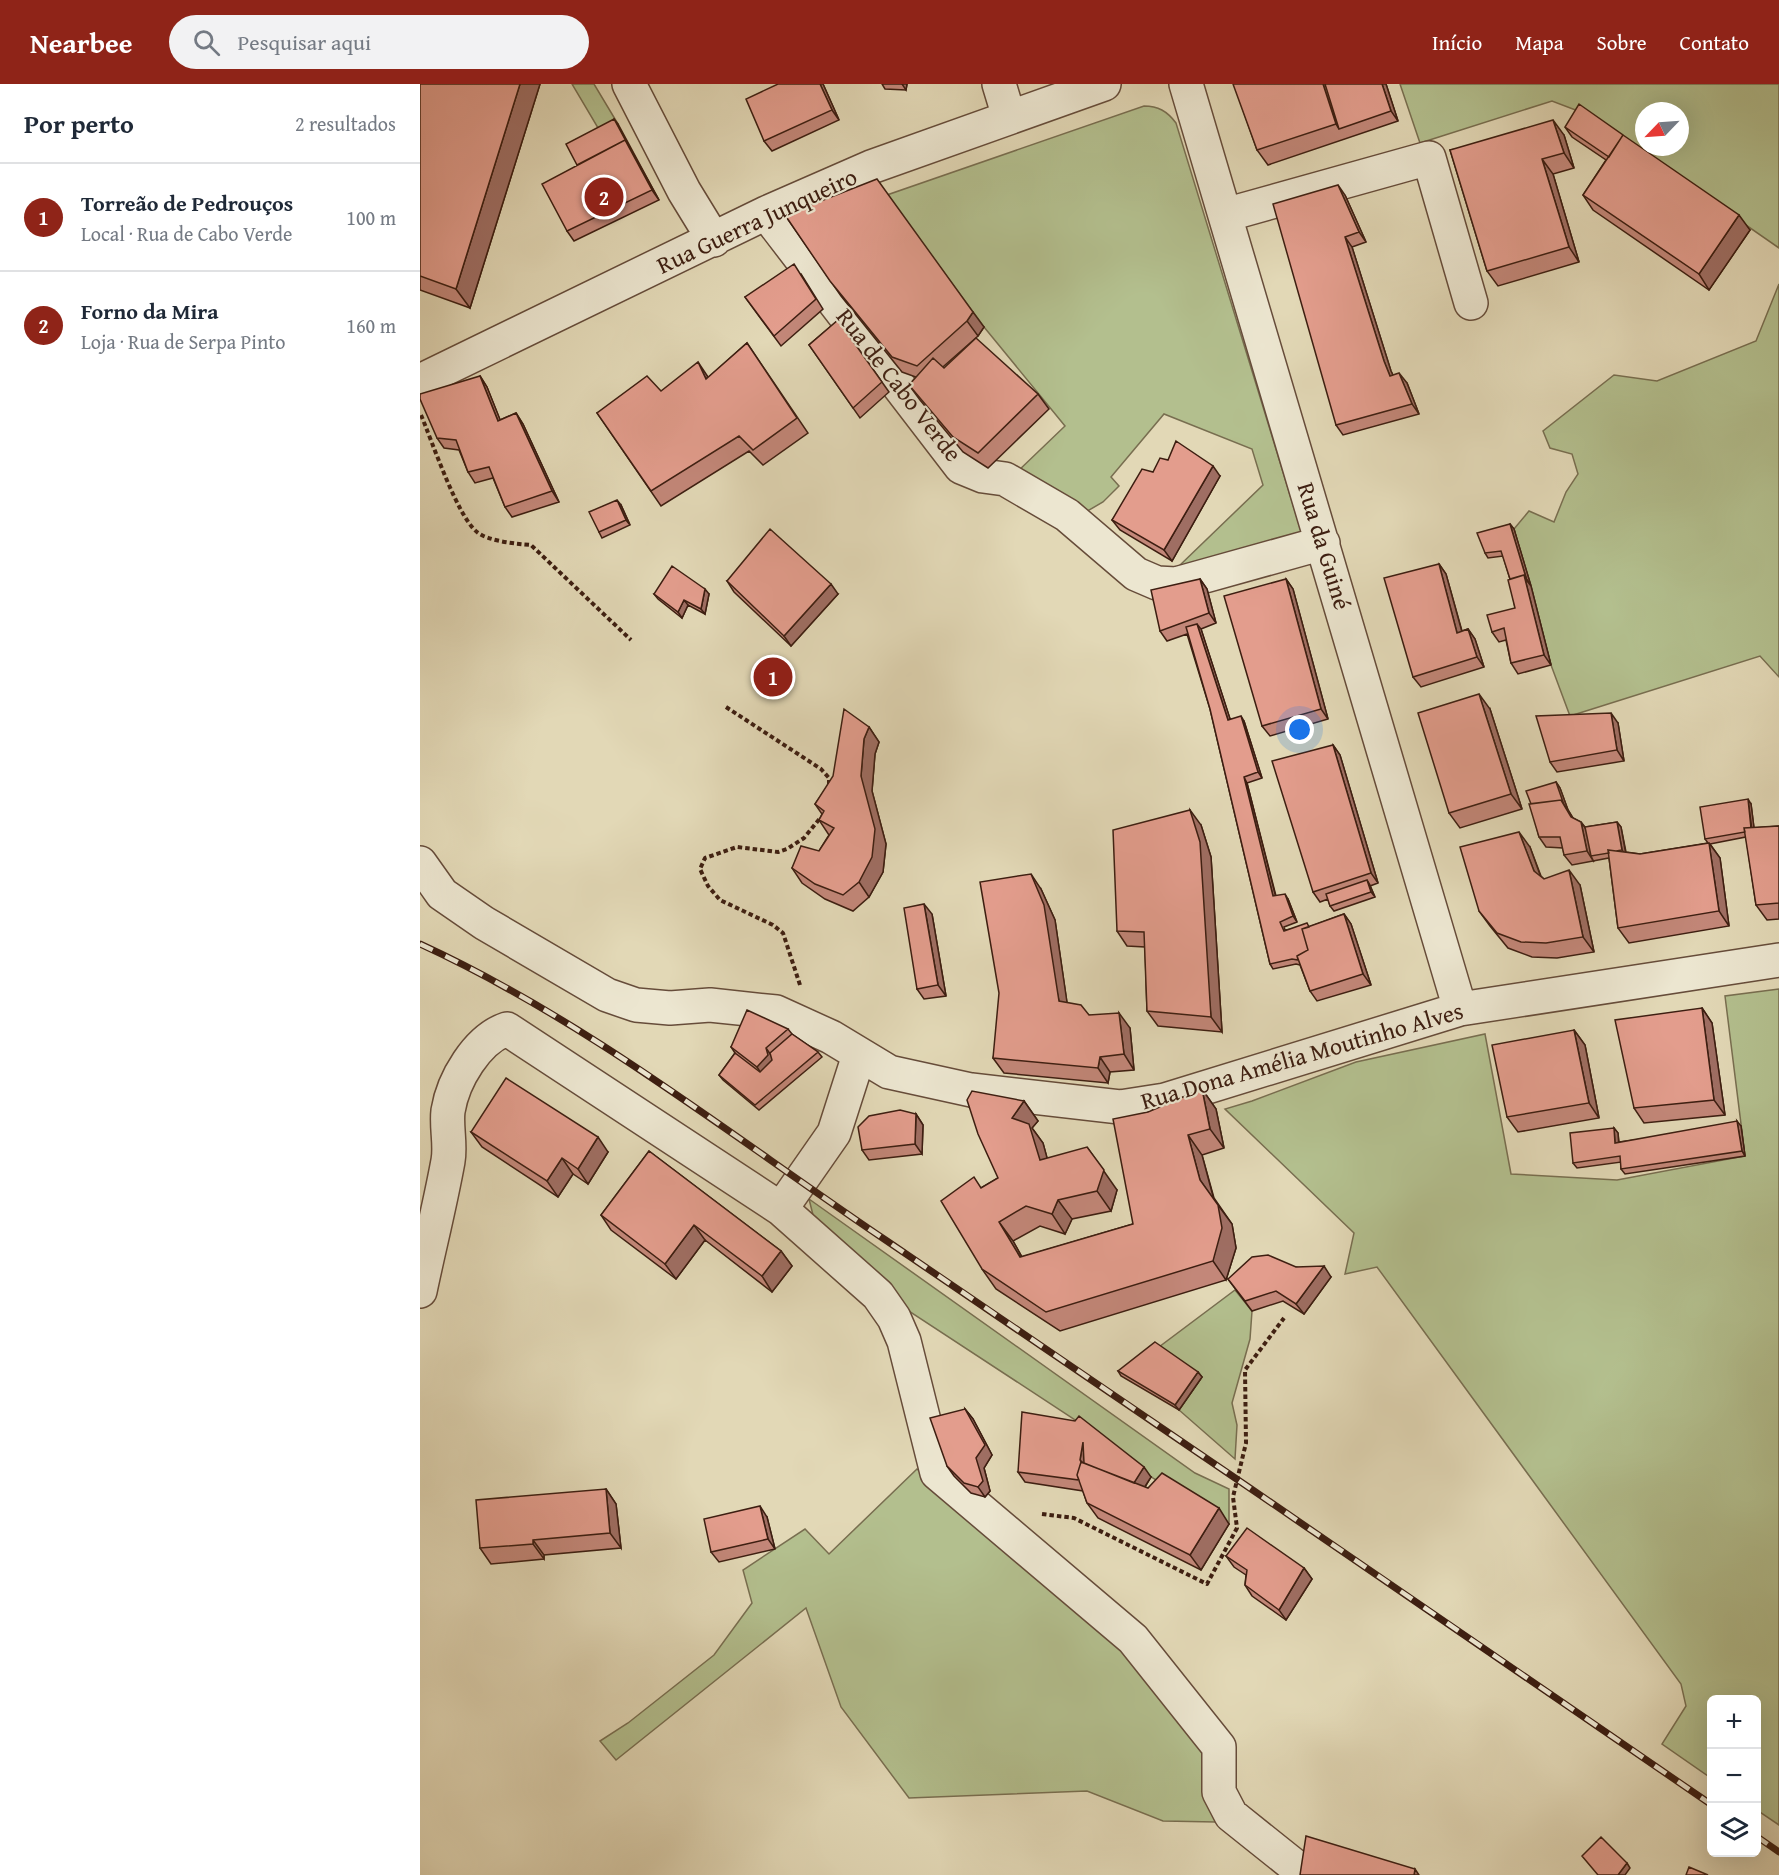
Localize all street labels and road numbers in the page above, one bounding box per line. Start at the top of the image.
street label: Rua Guerra Junqueiro [651,159,863,282]
street label: Rua de Cabo Verde [828,300,971,469]
street label: Rua da Guiné [1289,478,1360,614]
street label: Rua Dona Amélia Moutinho Alves [1137,993,1467,1118]

